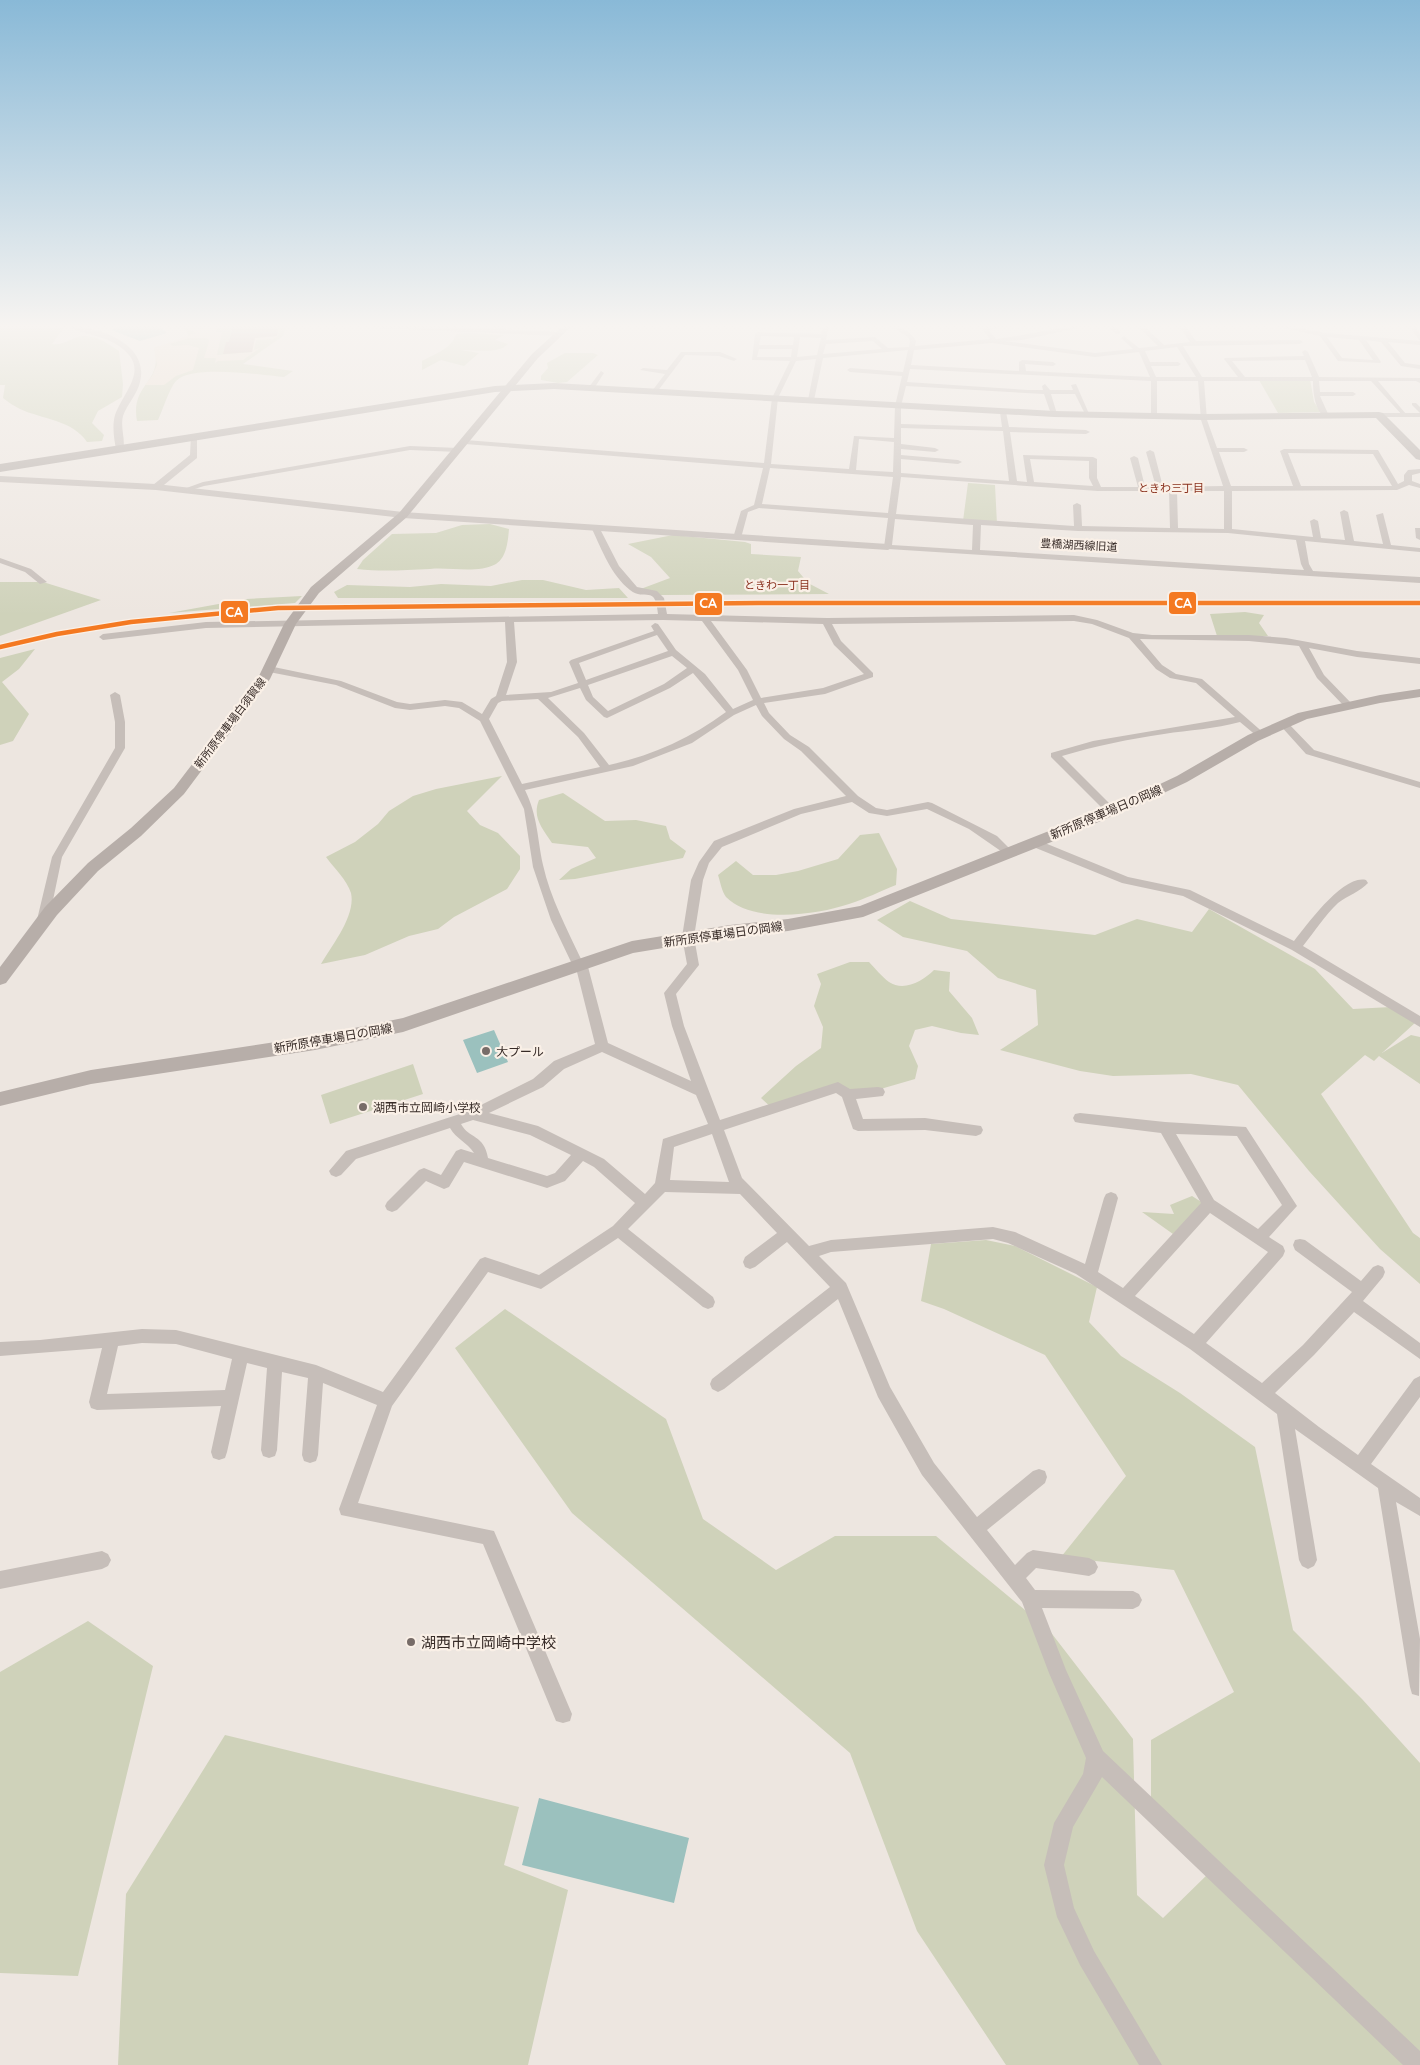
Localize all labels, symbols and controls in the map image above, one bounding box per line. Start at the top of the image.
district label: ときわ三丁目 [1138,481,1204,495]
street label: 豊橋湖西線旧道 [1040,536,1118,554]
district label: ときわ一丁目 [744,578,810,592]
line badge: CA [1168,591,1197,615]
line badge: CA [694,592,723,616]
text: CA [699,594,717,612]
text: CA [1174,594,1192,612]
line badge: CA [220,600,249,624]
text: CA [225,603,243,621]
street label: 新所原停車場白須賀線 [191,675,269,771]
street label: 新所原停車場日の岡線 [1048,782,1164,842]
street label: 新所原停車場日の岡線 [663,918,783,950]
street label: 新所原停車場日の岡線 [273,1020,393,1056]
place label: 大プール [496,1044,544,1059]
marker: 大プール [480,1045,492,1057]
place label: 湖西市立岡崎小学校 [373,1100,481,1115]
marker: 湖西市立岡崎小学校 [357,1101,369,1113]
place label: 湖西市立岡崎中学校 [421,1633,556,1652]
marker: 湖西市立岡崎中学校 [405,1636,417,1648]

